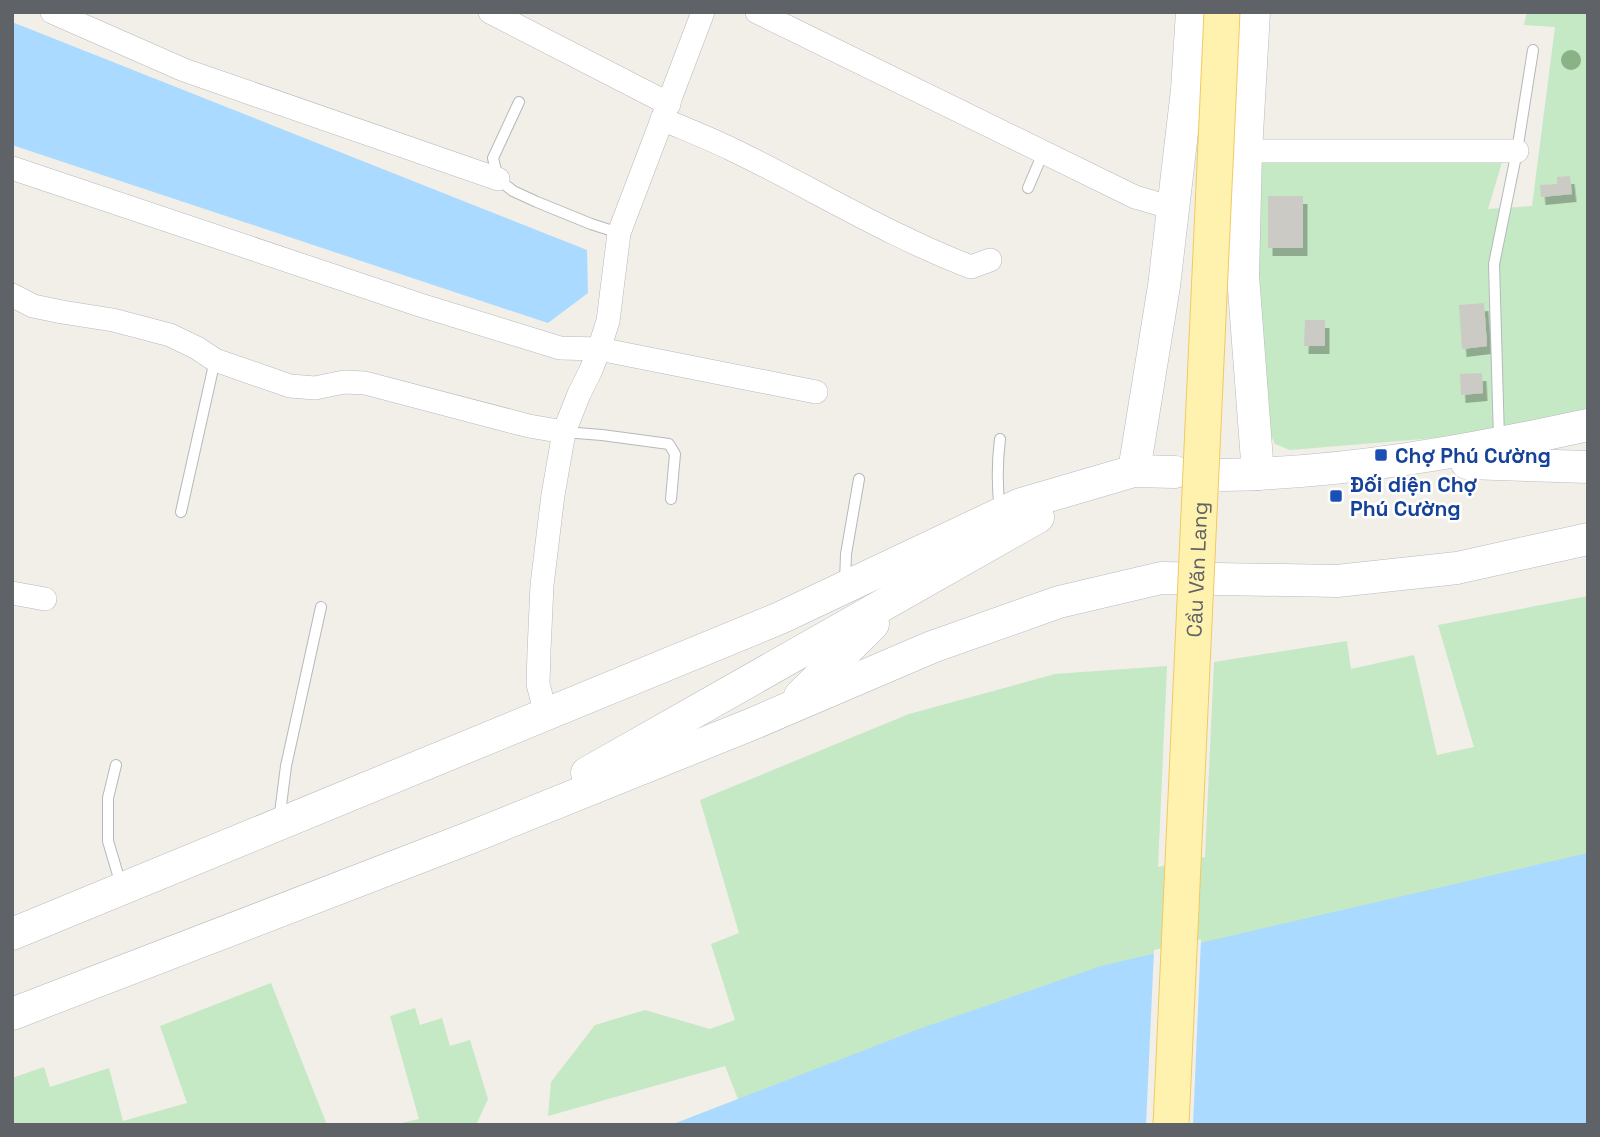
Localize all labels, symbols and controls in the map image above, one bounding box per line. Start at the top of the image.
place label: Chợ Phú Cường [1395,442,1551,469]
marker: Chợ Phú Cường [1373,447,1389,463]
place label: Đối diện Chợ Phú Cường [1350,471,1478,522]
marker: Đối diện Chợ Phú Cường [1328,488,1344,504]
street label: Cầu Văn Lang [1180,501,1213,638]

